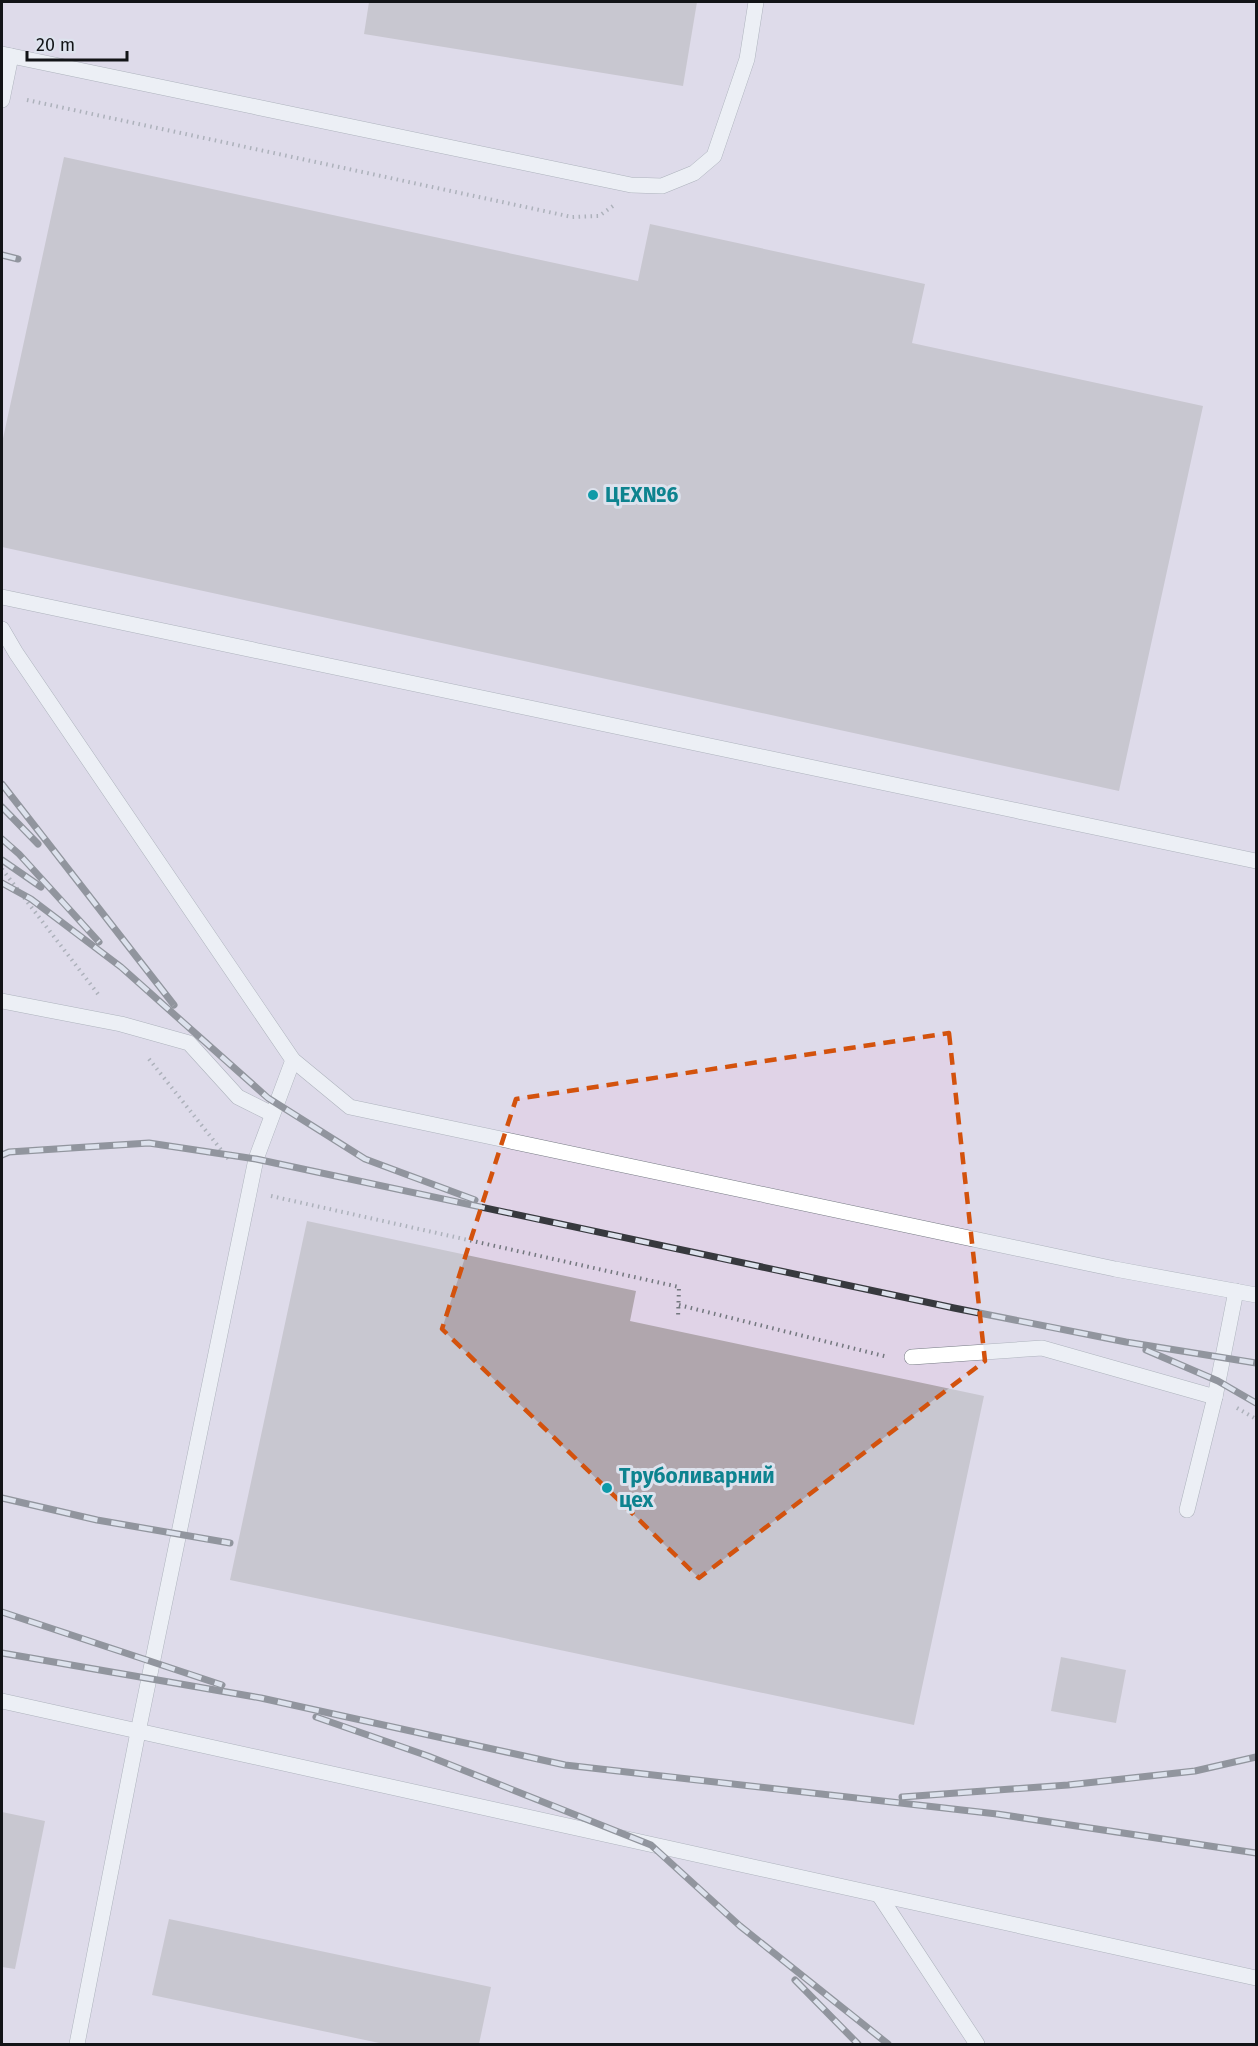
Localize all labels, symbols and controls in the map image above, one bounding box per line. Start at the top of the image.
scale bar [27,24,128,62]
text: 20 m [36,34,75,56]
place label: ЦЕХ№6 [605,482,678,508]
marker: ЦЕХ№6 [586,488,600,502]
place label: Труболиварний цех [619,1463,775,1513]
marker: Труболиварний цех [600,1481,614,1495]

